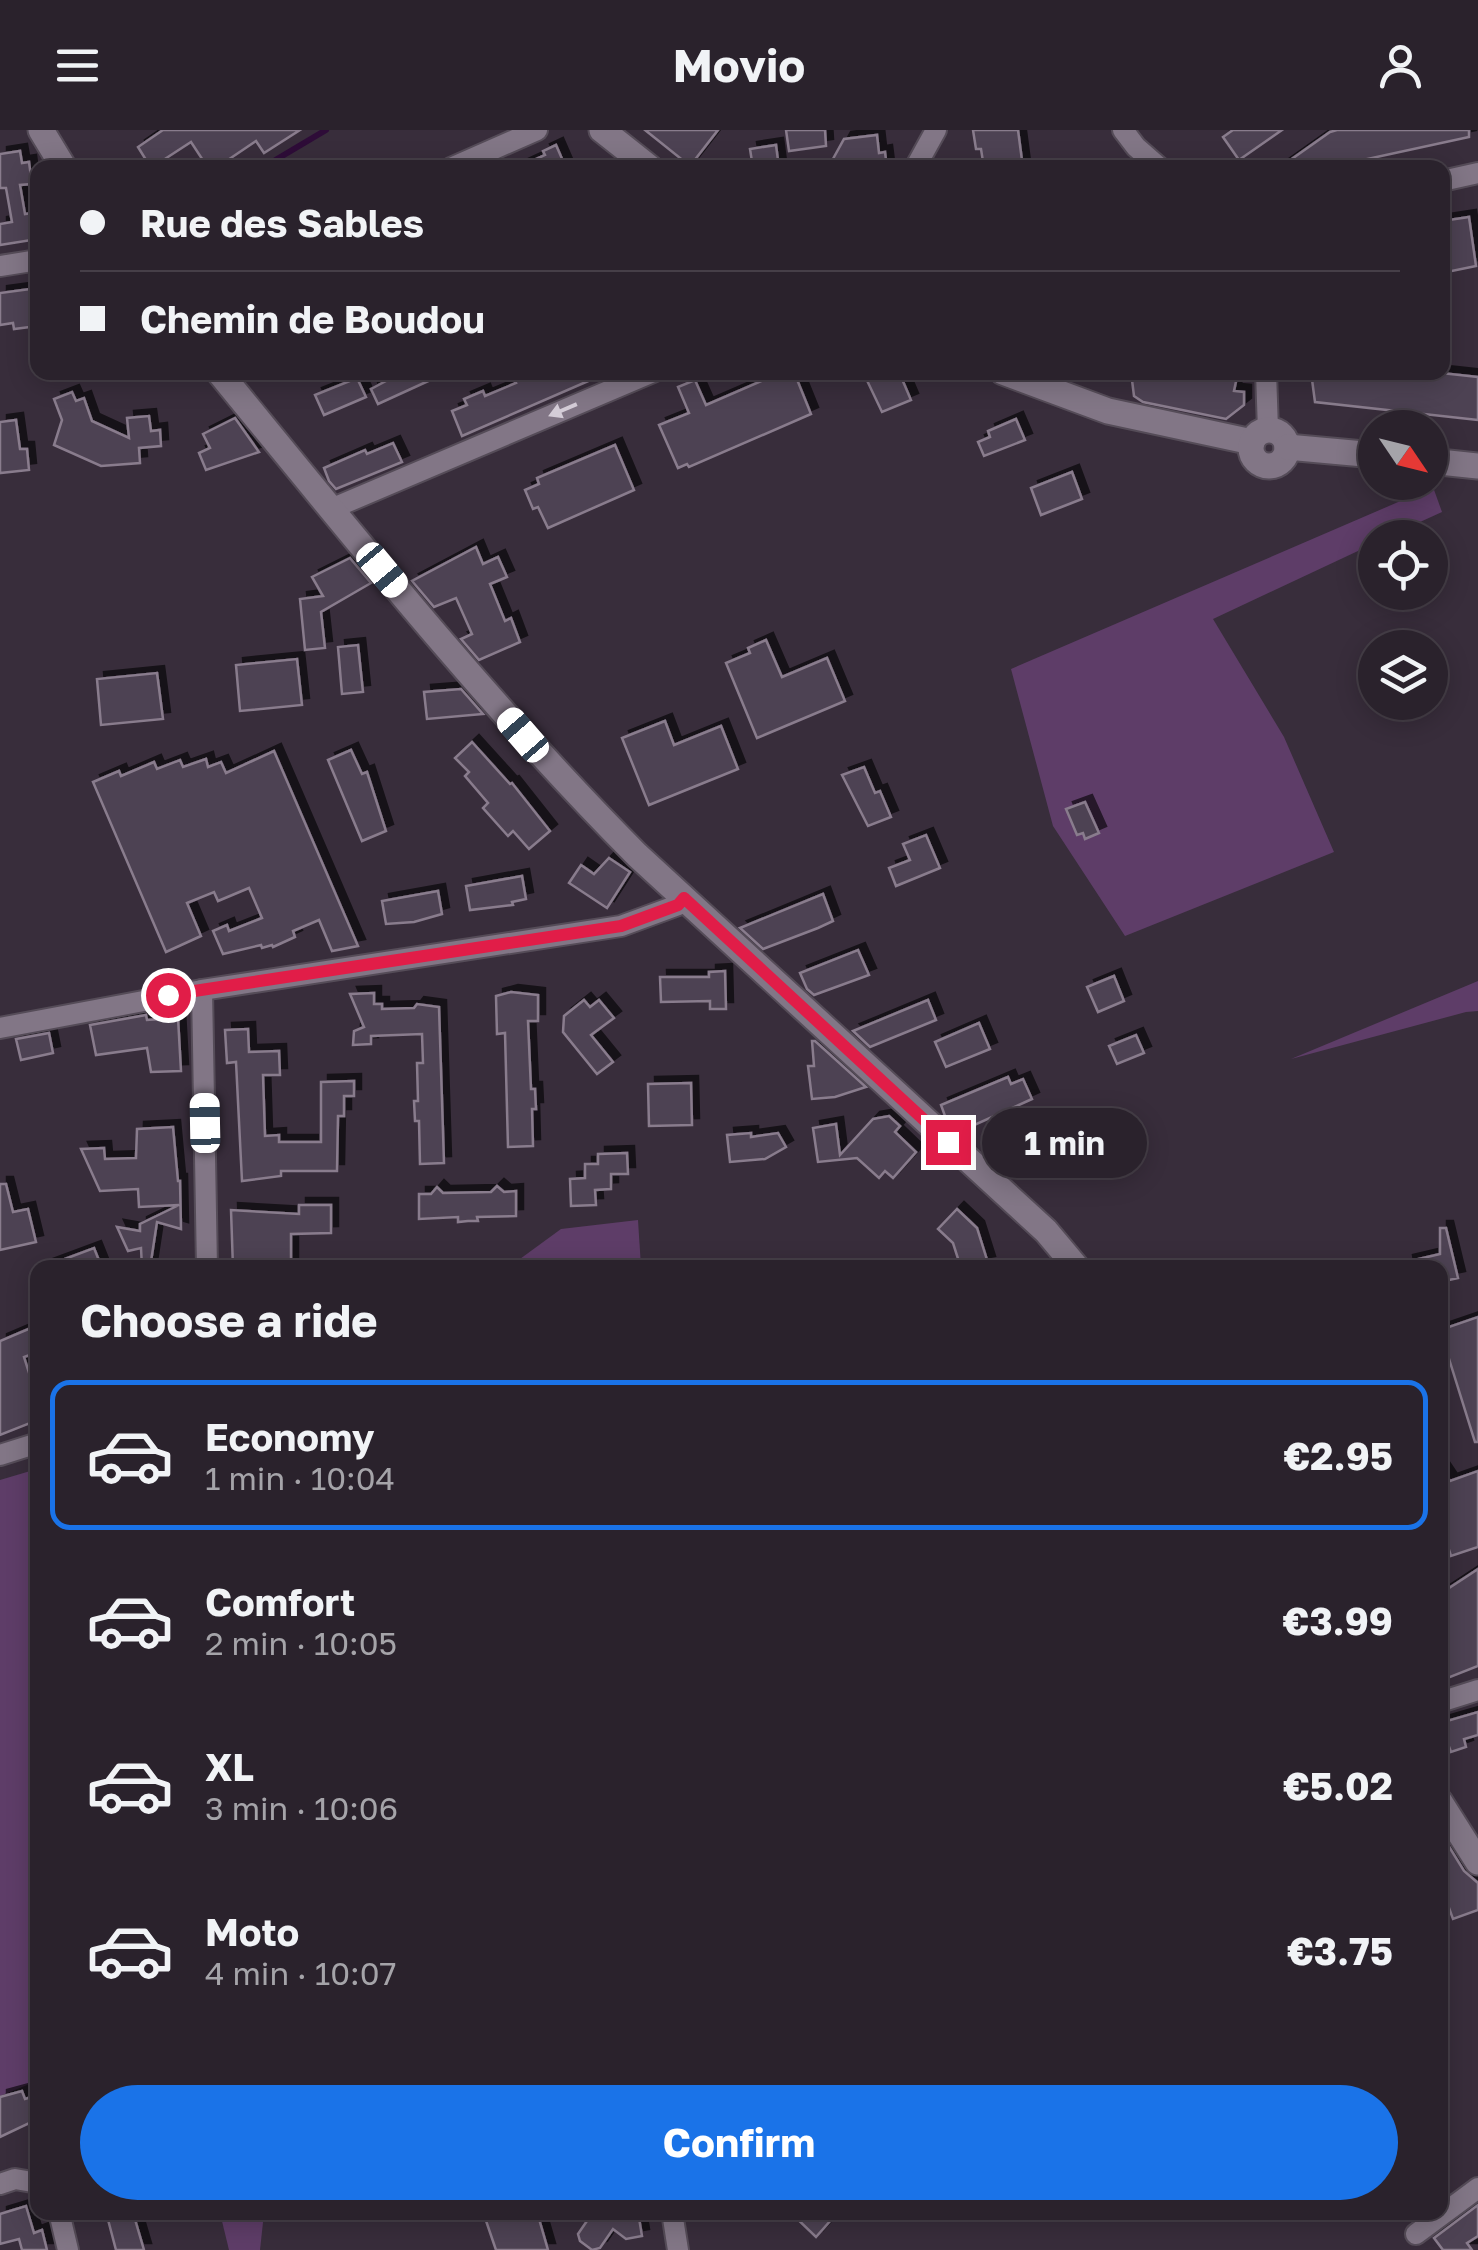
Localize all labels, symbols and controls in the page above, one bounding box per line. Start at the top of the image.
icon: menu [50,38,105,93]
text: Movio [673,38,805,92]
icon: person [1373,38,1428,93]
text: Rue des Sables [140,200,424,245]
text: Chemin de Boudou [140,296,485,341]
one-way arrow [548,402,578,418]
north arrow [1358,410,1448,500]
map controls [1358,410,1448,720]
button: locate [1358,520,1448,610]
car [351,537,413,603]
button: layers [1358,630,1448,720]
car [492,703,554,767]
route start [146,973,191,1018]
car [189,1093,221,1153]
callout: 1 min [983,1107,1148,1177]
route end [926,1120,971,1165]
text: 1 min [1024,1124,1105,1162]
text: Choose a ride [80,1293,378,1347]
icon: car [85,1410,175,1500]
text: Economy [205,1414,374,1459]
text: €2.95 [1284,1433,1393,1478]
text: 1 min · 10:04 [205,1459,395,1497]
icon: car [85,1575,175,1665]
text: Comfort [205,1579,355,1624]
text: €3.99 [1283,1598,1393,1643]
text: 2 min · 10:05 [205,1624,397,1662]
icon: car [85,1740,175,1830]
text: XL [205,1744,254,1789]
text: €5.02 [1283,1763,1393,1808]
text: 3 min · 10:06 [205,1789,398,1827]
icon: car [85,1905,175,1995]
text: Moto [205,1909,299,1954]
text: €3.75 [1287,1928,1393,1973]
text: 4 min · 10:07 [205,1954,396,1992]
button: Confirm [80,2085,1398,2200]

